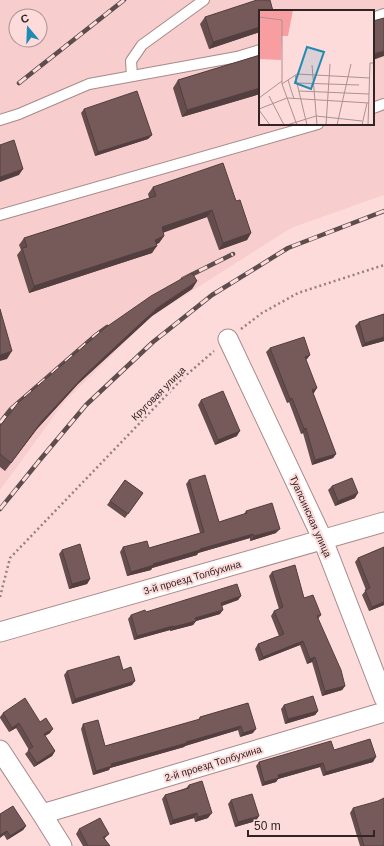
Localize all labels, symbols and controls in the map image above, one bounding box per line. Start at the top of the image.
north arrow [8,8,48,48]
inset map [259,10,374,125]
text: С [19,12,31,26]
street label: Круговая улица [129,364,188,423]
street label: Туапсинская улица [288,474,334,559]
street label: 3-й проезд Толбухина [142,558,243,597]
street label: 2-й проезд Толбухина [163,743,263,783]
scale bar [248,812,374,838]
text: 50 m [254,819,281,833]

